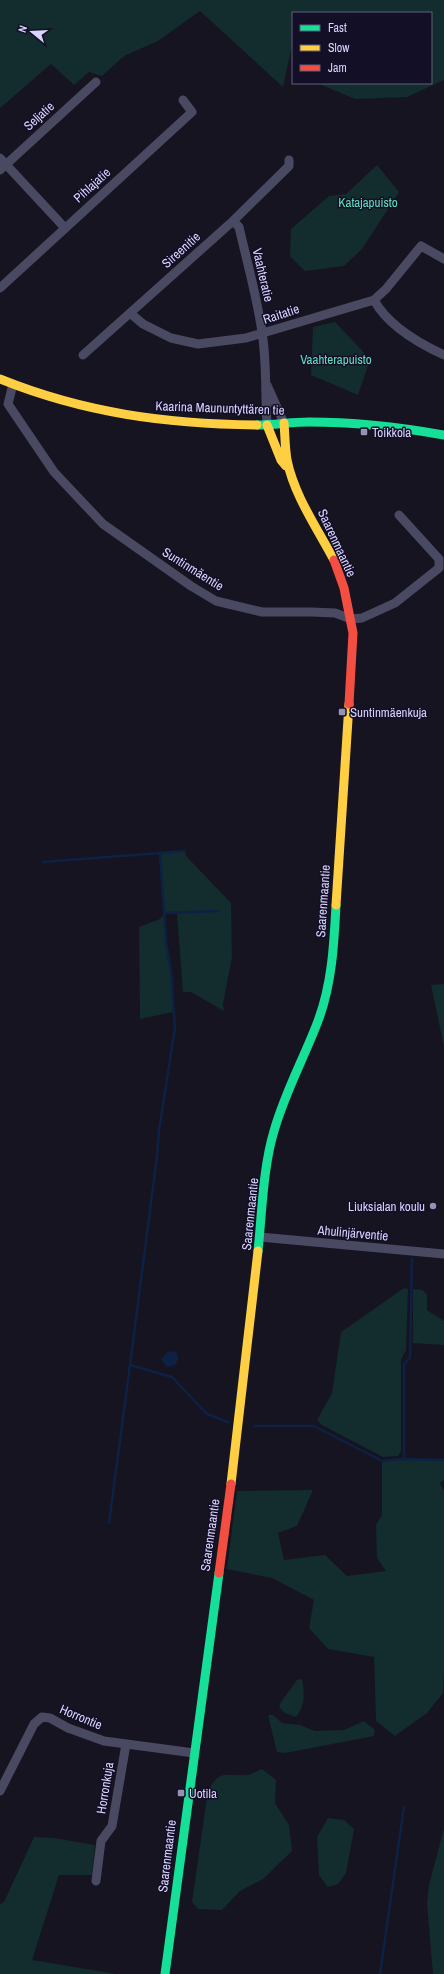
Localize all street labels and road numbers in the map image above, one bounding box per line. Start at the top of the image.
street label: Seljatie [20,98,58,134]
street label: Pihlajatie [70,164,114,206]
street label: Sireenitie [158,228,204,272]
street label: Vaahteratie [249,247,277,303]
street label: Raitatie [261,300,301,328]
street label: Kaarina Maununtyttären tie [155,397,285,419]
street label: Saarenmaantie [314,506,360,580]
street label: Suntinmäentie [159,543,227,595]
street label: Saarenmaantie [312,864,334,938]
street label: Saarenmaantie [238,1177,262,1251]
street label: Ahulinjärventie [316,1221,389,1245]
street label: Saarenmaantie [197,1498,223,1572]
street label: Horrontie [57,1700,105,1734]
street label: Horronkuja [93,1761,117,1815]
street label: Saarenmaantie [154,1819,180,1893]

